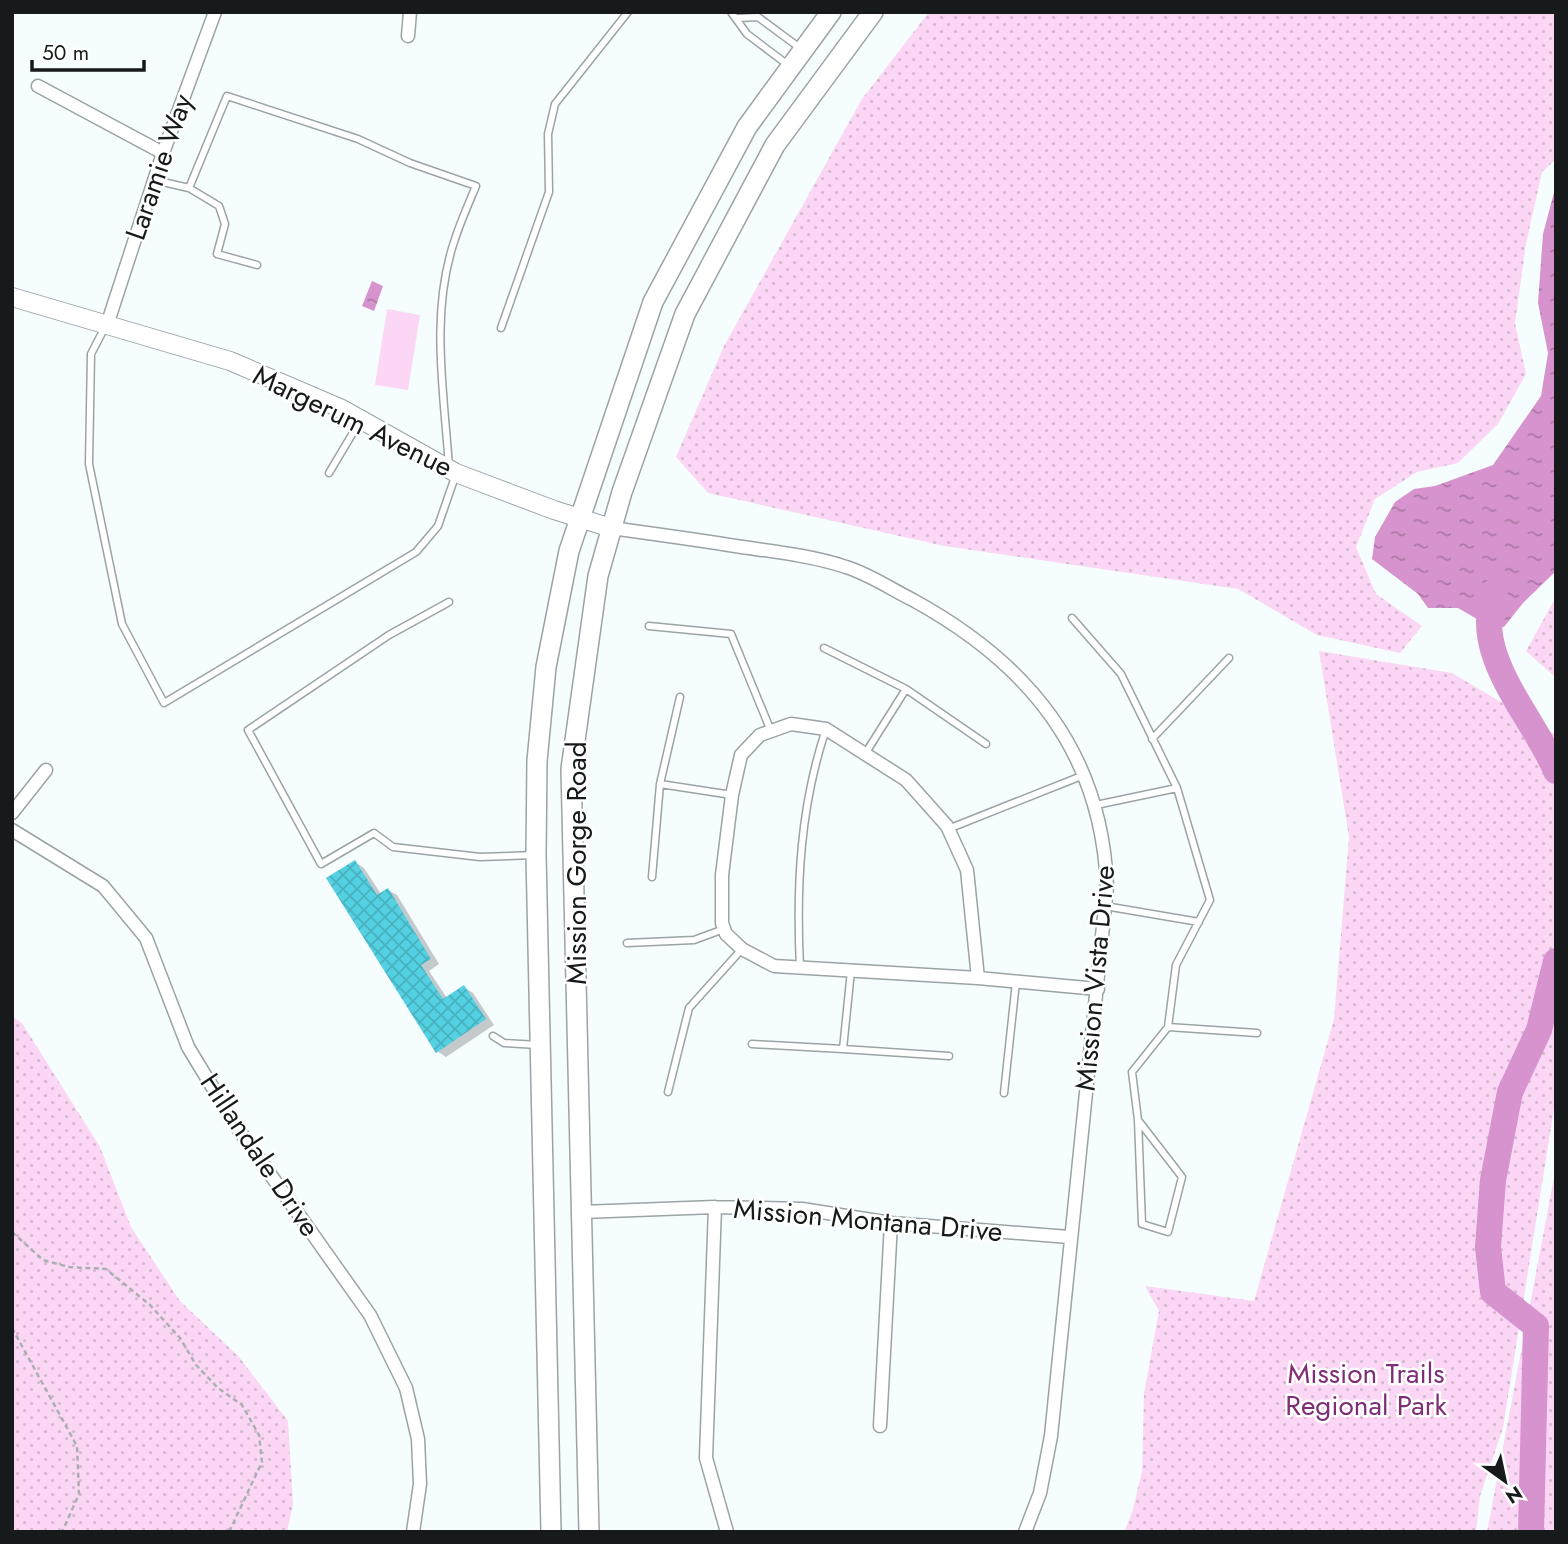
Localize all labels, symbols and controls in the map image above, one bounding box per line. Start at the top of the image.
scale bar [32,28,144,72]
text: 50 m [42,38,89,68]
street label: Laramie Way [115,88,203,245]
street label: Margerum Avenue [246,355,460,487]
street label: Mission Gorge Road [556,741,597,985]
street label: Mission Vista Drive [1065,864,1125,1092]
street label: Hillandale Drive [190,1065,330,1245]
street label: Mission Montana Drive [732,1188,1004,1252]
park label: Mission Trails Regional Park [1285,1353,1447,1426]
north arrow [1470,1446,1540,1516]
text: N [1500,1479,1528,1510]

